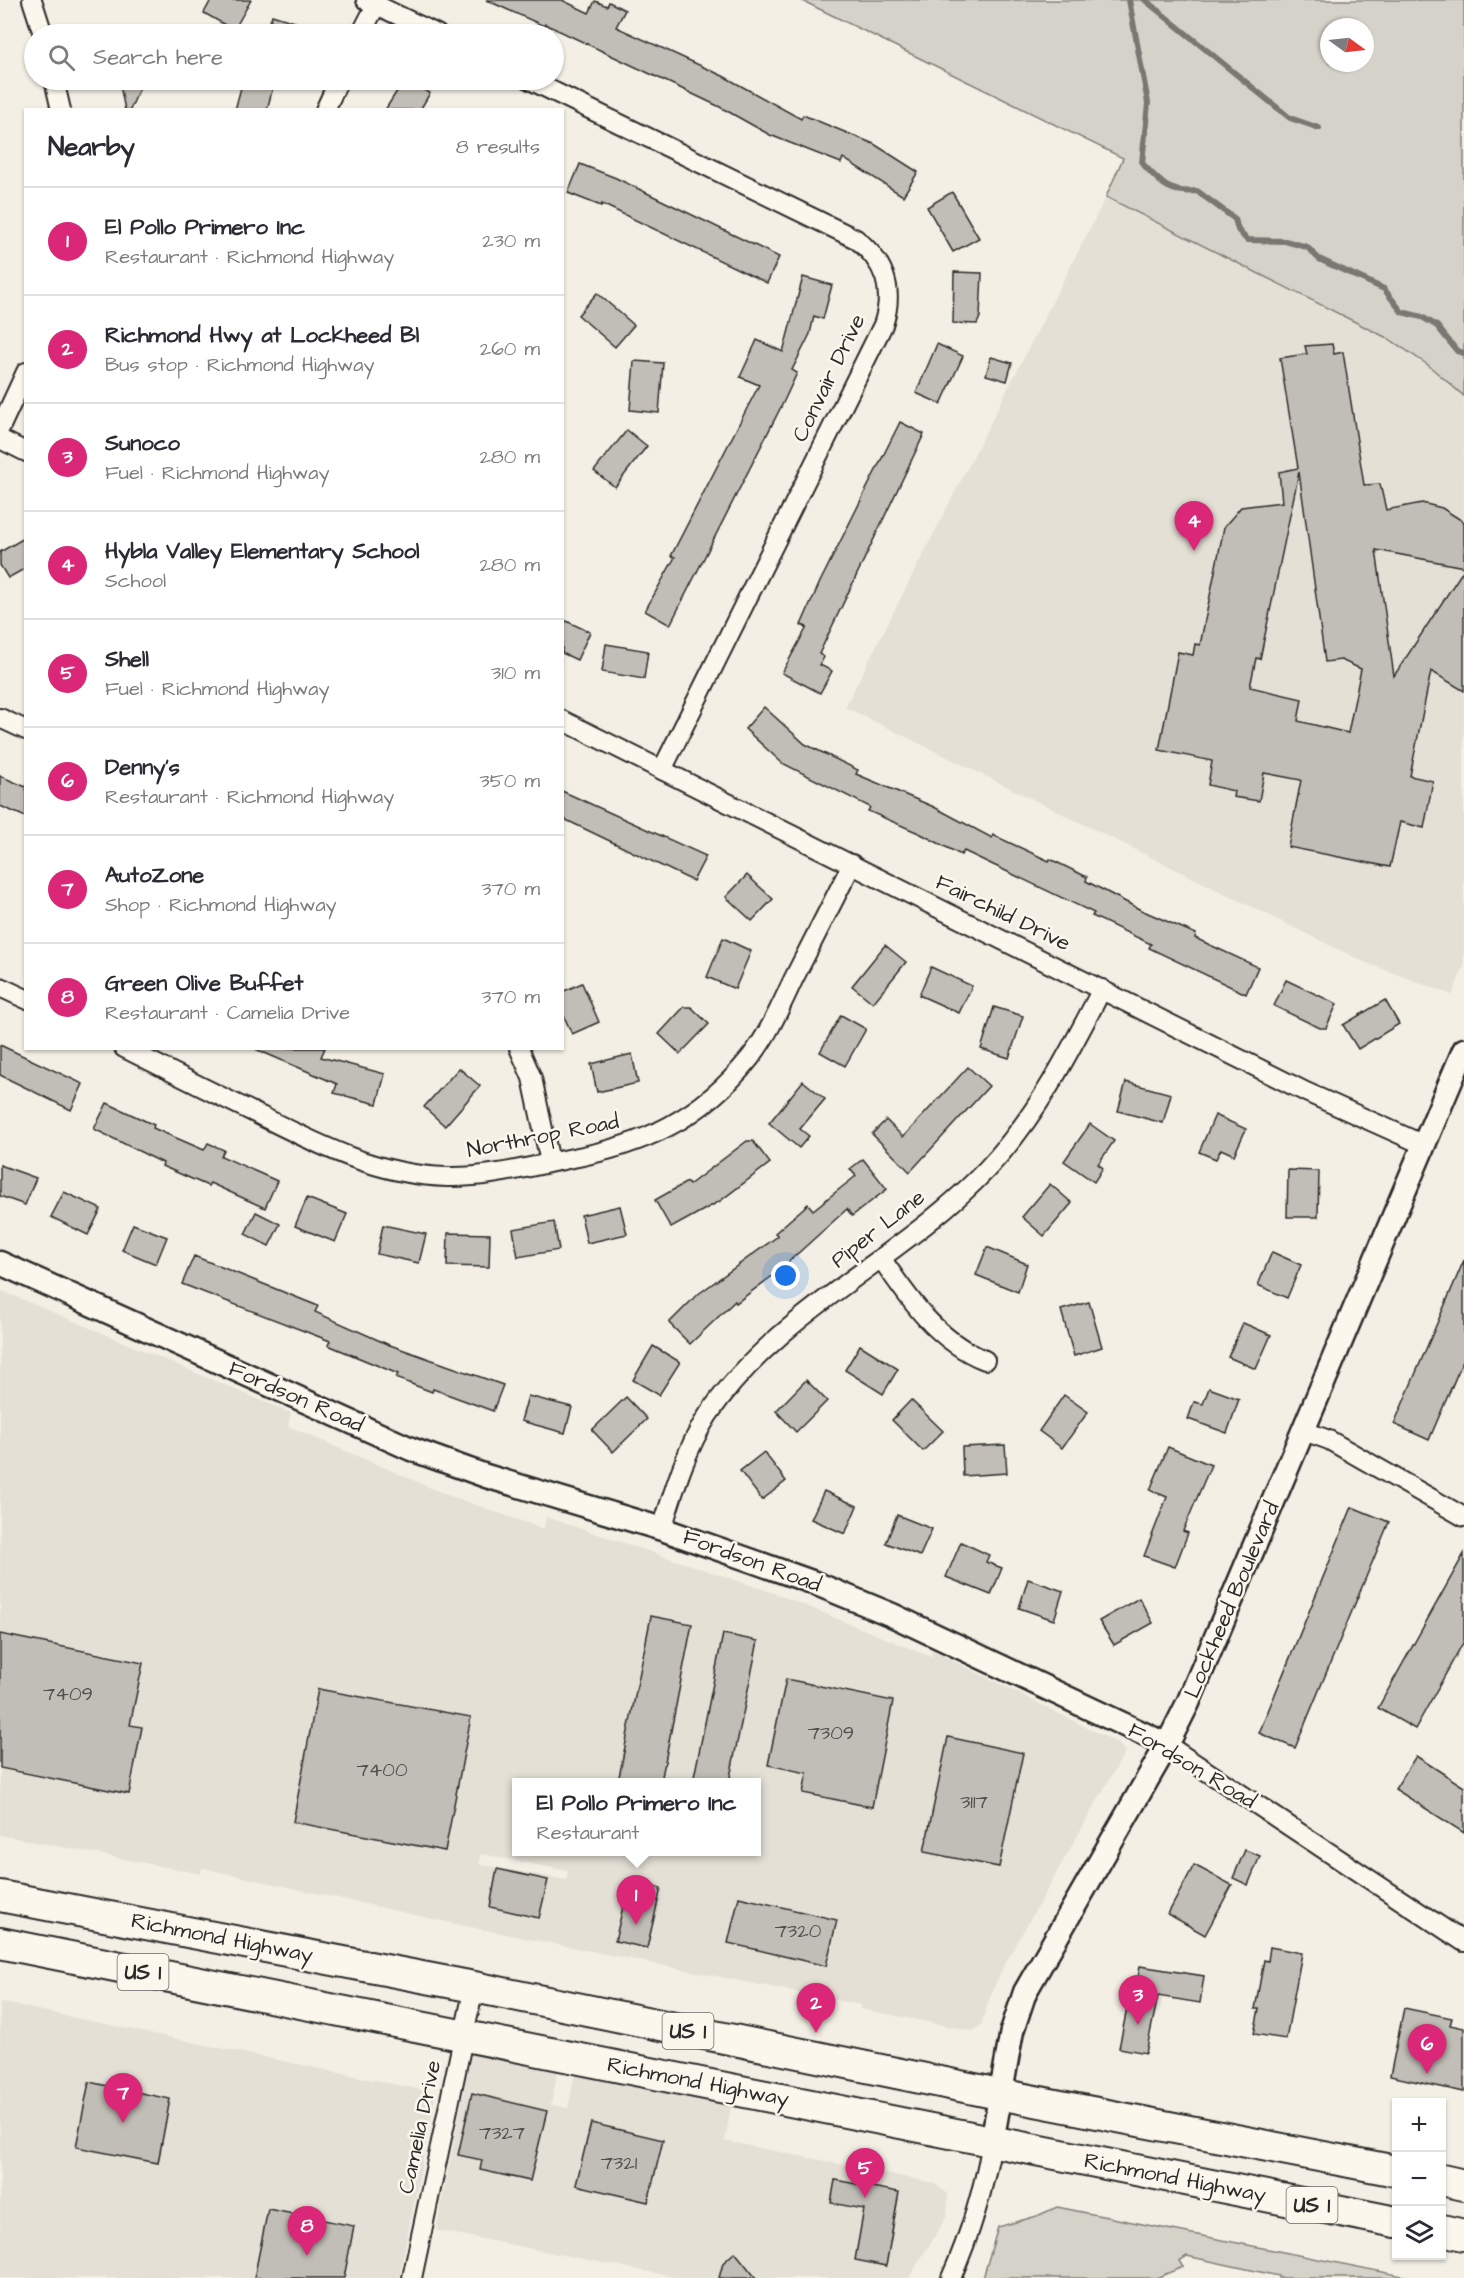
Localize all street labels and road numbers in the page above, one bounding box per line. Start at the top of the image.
street label: Convair Drive [785,309,873,447]
street label: Fairchild Drive [930,867,1076,959]
street label: Northrop Road [464,1106,622,1166]
street label: Piper Lane [824,1182,932,1276]
street label: Fordson Road [224,1353,368,1441]
street label: Lockheed Boulevard [1177,1497,1287,1703]
street label: Fordson Road [679,1522,825,1600]
street label: Fordson Road [1122,1715,1262,1817]
street label: Richmond Highway [128,1905,315,1972]
road number: US 1 [118,1954,168,1990]
road number: US 1 [662,2013,714,2049]
street label: Richmond Highway [604,2049,791,2116]
street label: Camelia Drive [391,2057,449,2197]
street label: Richmond Highway [1081,2145,1268,2212]
road number: US 1 [1286,2187,1338,2223]

